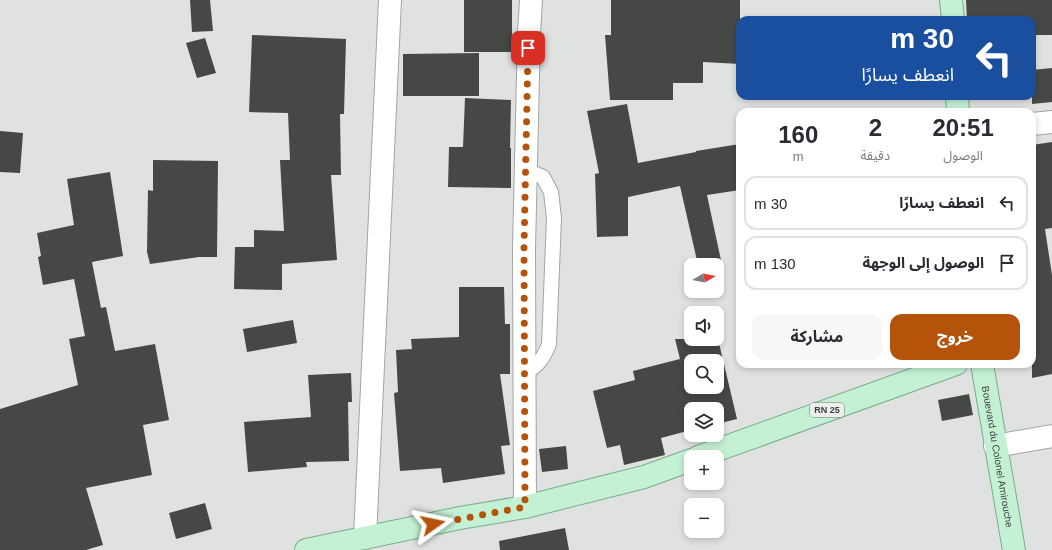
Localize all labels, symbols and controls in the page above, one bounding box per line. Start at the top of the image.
text: 30 m [890,23,954,54]
pin [511,31,545,65]
icon: left [968,32,1020,84]
icon: arrive [517,37,539,59]
text: انعطف يسارًا [862,65,954,85]
text: 2 [869,114,882,141]
text: 20:51 [932,114,994,141]
text: 160 [778,121,818,148]
text: دقيقة [861,148,890,163]
text: الوصول [943,148,983,163]
text: m [793,149,804,164]
icon: left [996,192,1018,214]
text: انعطف يسارًا [899,194,984,211]
text: 30 m [754,195,787,212]
icon: arrive [996,252,1018,274]
text: الوصول إلى الوجهة [862,254,984,271]
text: 130 m [754,255,796,272]
north arrow [684,258,724,298]
map controls [684,258,724,538]
button: sound [684,306,724,346]
button: مشاركة [752,314,882,360]
button: خروج [890,314,1020,360]
button: search [684,354,724,394]
street label: Bouevard du Colonel Amirouche [980,385,1016,529]
button: layers [684,402,724,442]
road number: RN 25 [810,403,844,417]
button: + [684,450,724,490]
button: − [684,498,724,538]
position arrow [412,503,454,545]

